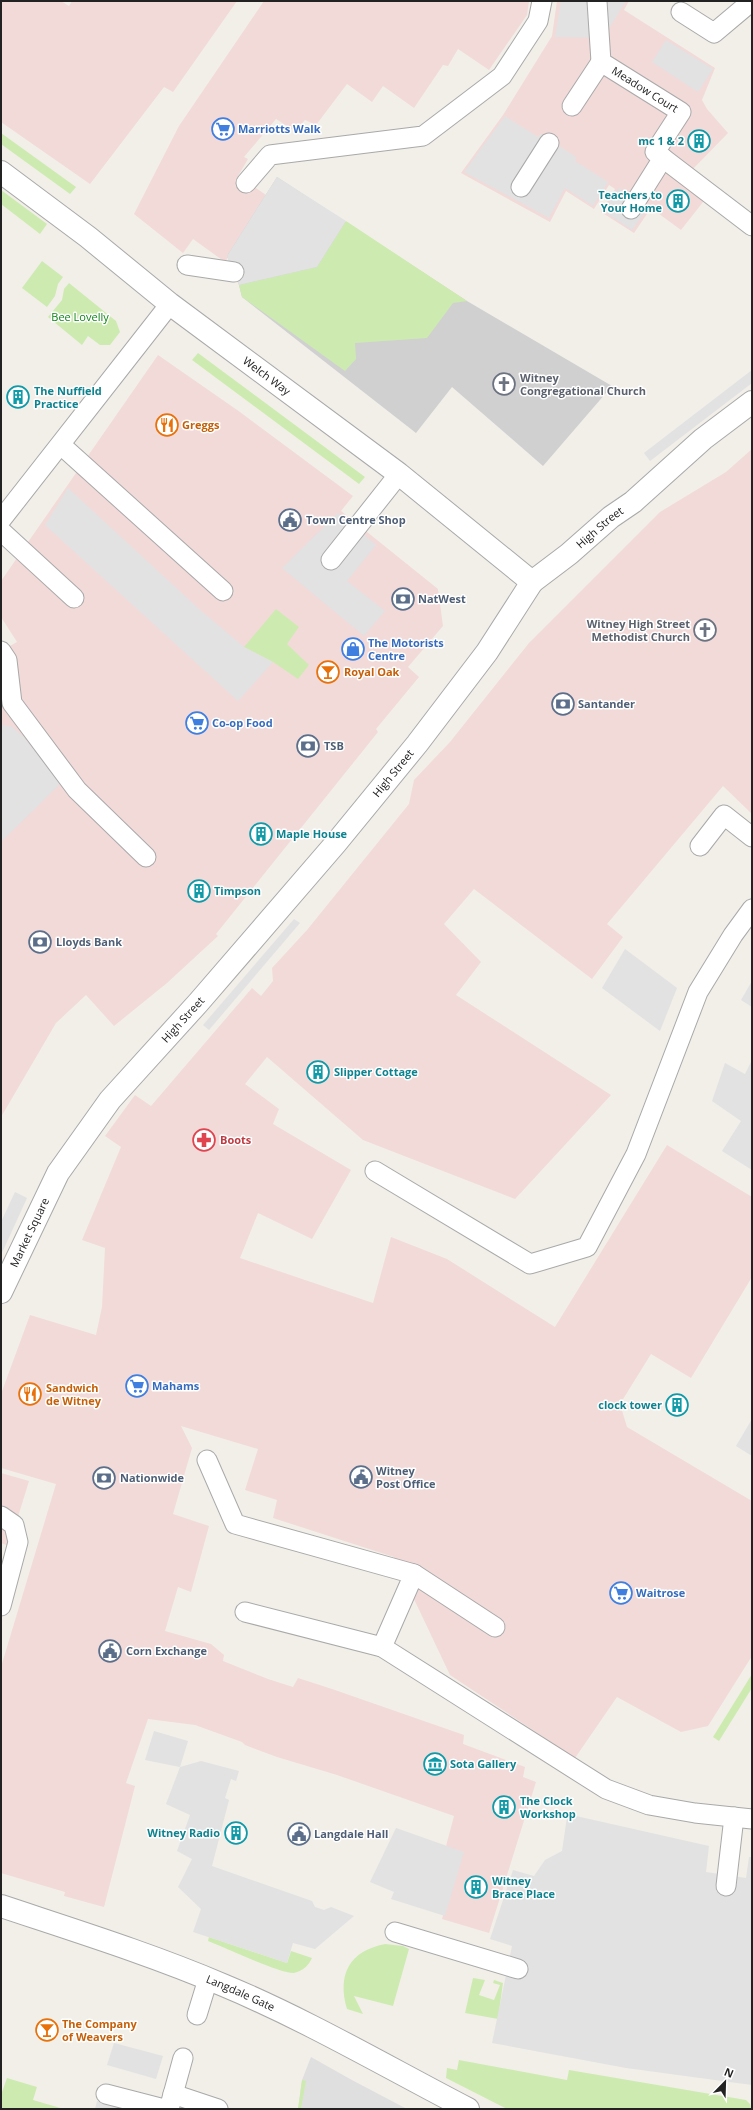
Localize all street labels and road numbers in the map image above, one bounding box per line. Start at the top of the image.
street label: Meadow Court [609,63,681,116]
street label: Welch Way [240,353,294,398]
street label: High Street [573,503,626,551]
street label: High Street [369,746,417,800]
street label: High Street [158,993,207,1046]
street label: Market Square [6,1195,52,1270]
street label: Langdale Gate [204,1971,278,2014]

